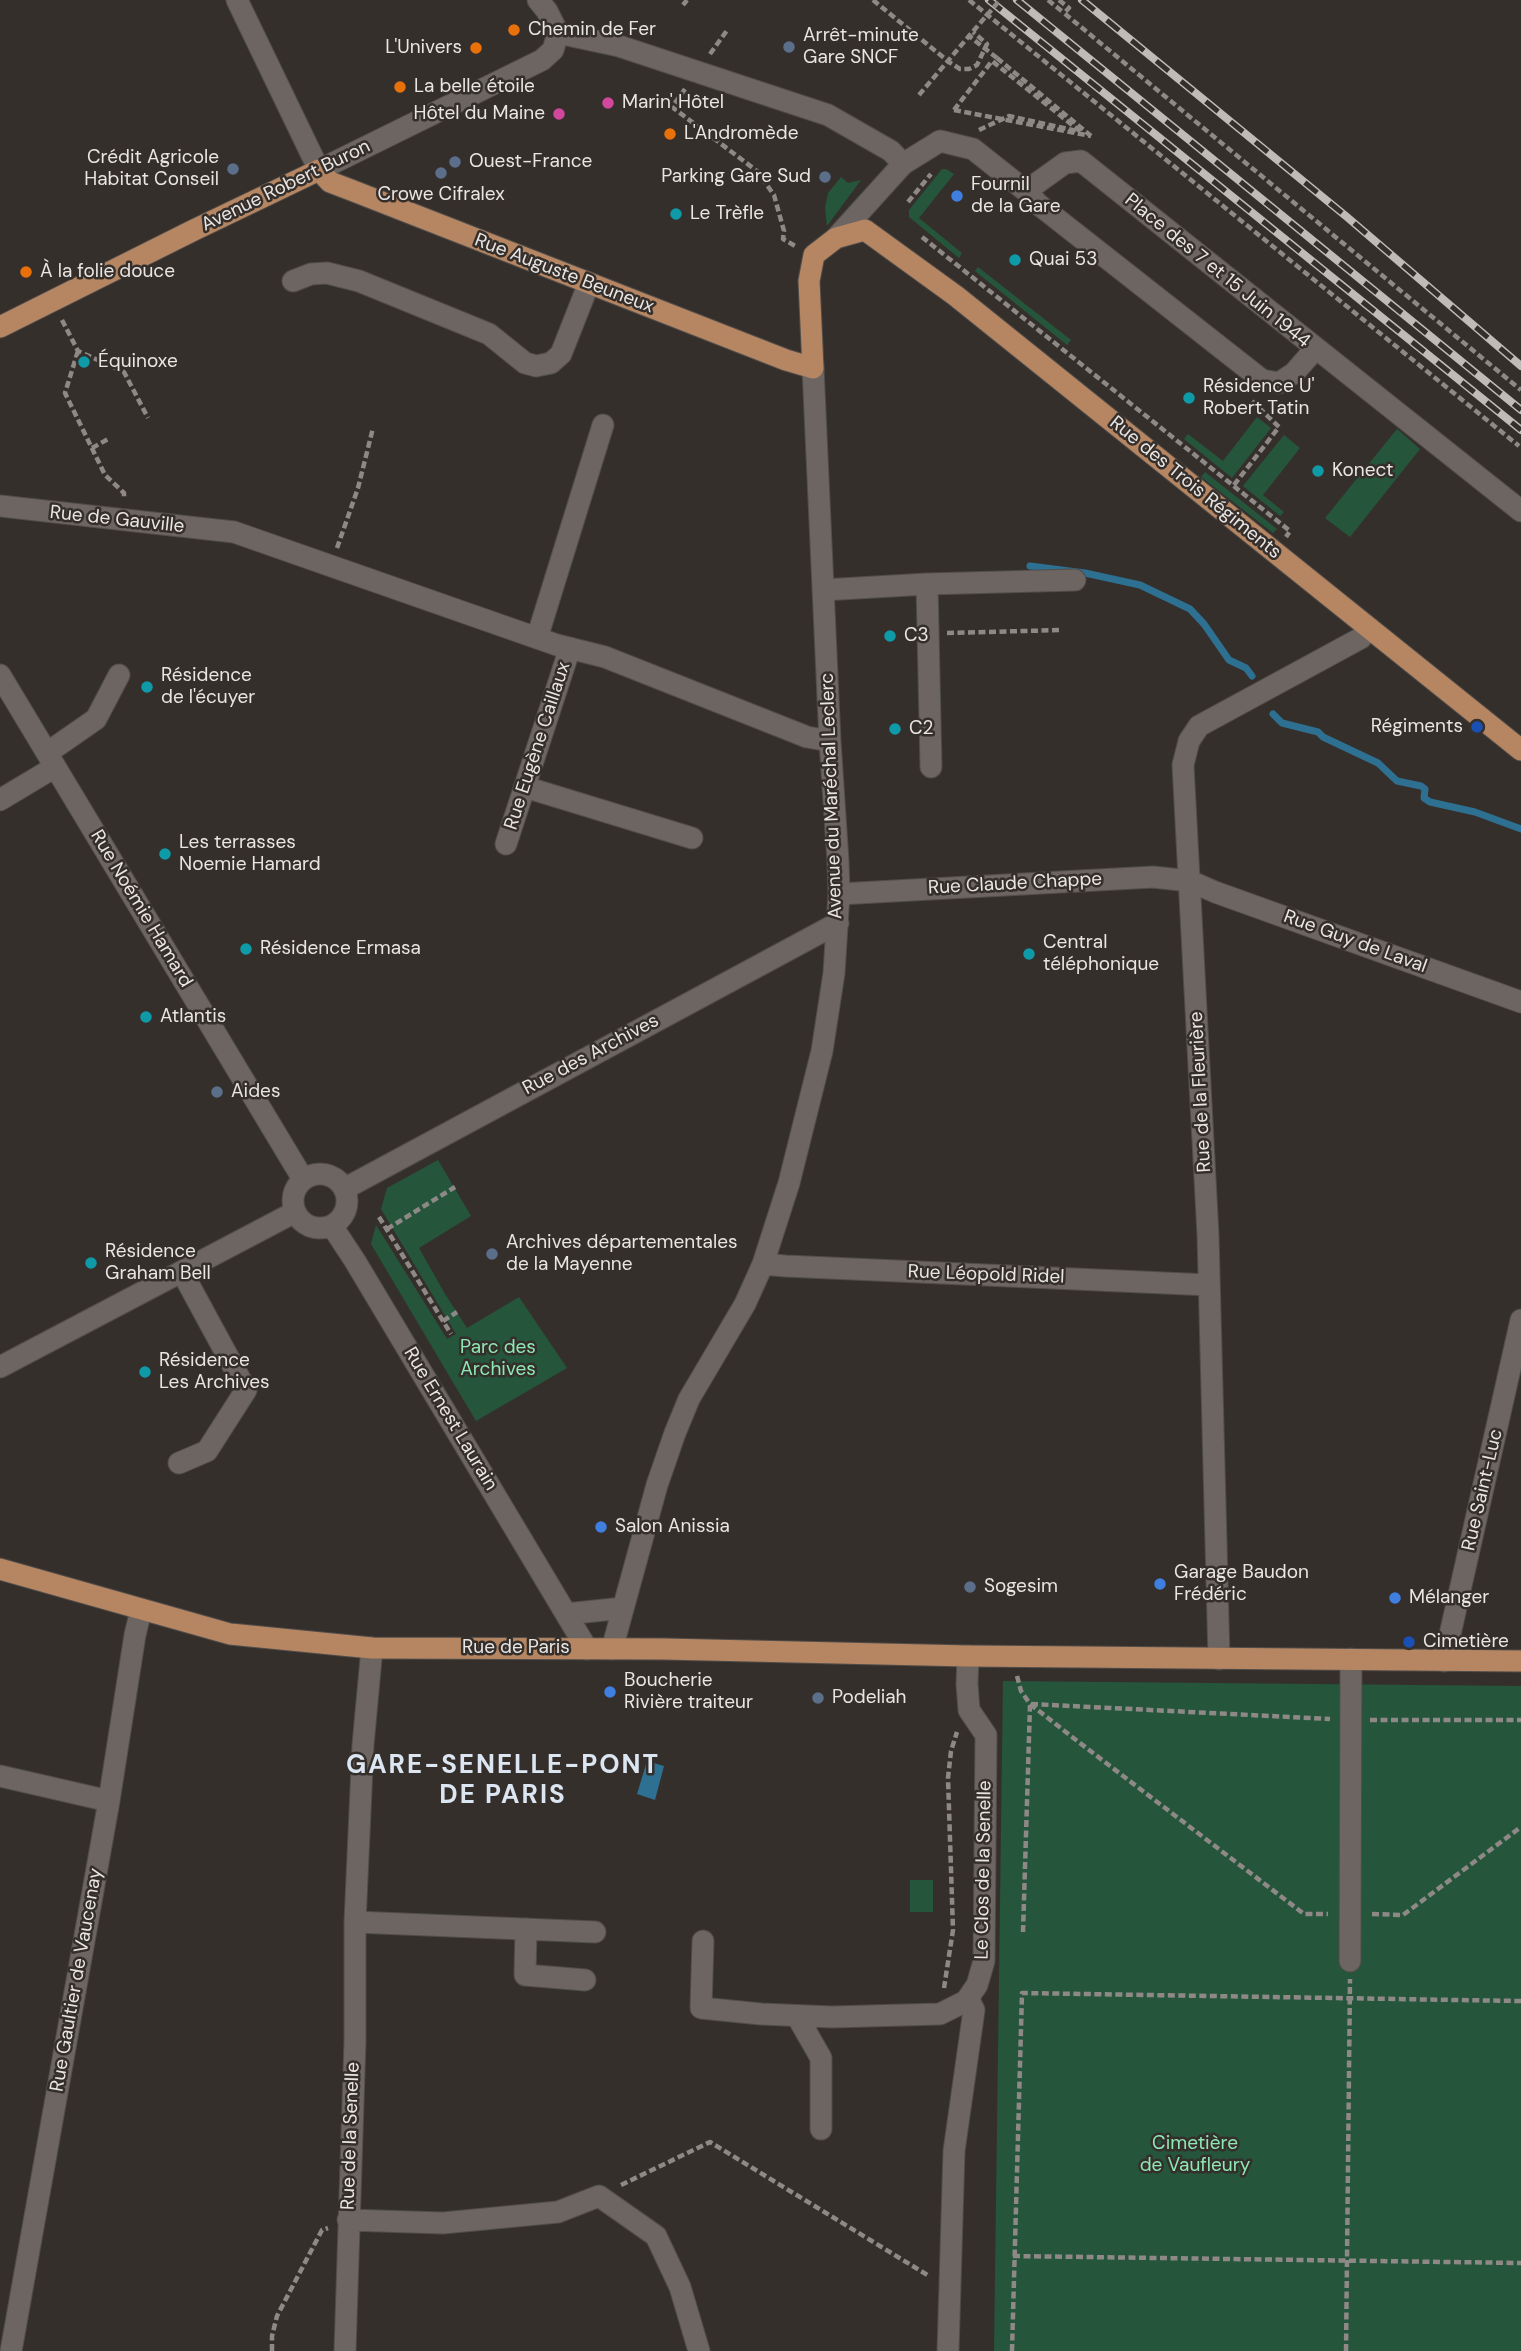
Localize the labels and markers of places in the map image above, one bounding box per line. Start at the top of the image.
place label: Chemin de Fer [528,19,656,41]
marker: Chemin de Fer [506,22,522,38]
place label: Arrêt-minute Gare SNCF [803,25,919,69]
place label: L'Univers [385,37,462,59]
marker: Arrêt-minute Gare SNCF [781,39,797,55]
marker: L'Univers [468,40,484,56]
place label: La belle étoile [414,76,535,98]
marker: La belle étoile [392,79,408,95]
place label: Marin' Hôtel [622,92,724,114]
marker: Marin' Hôtel [600,95,616,111]
place label: Hôtel du Maine [413,103,545,125]
marker: Hôtel du Maine [551,106,567,122]
place label: L'Andromède [684,123,799,145]
marker: L'Andromède [662,126,678,142]
place label: Crédit Agricole Habitat Conseil [84,147,219,191]
place label: Ouest-France [469,151,592,173]
marker: Ouest-France [447,154,463,170]
marker: Crédit Agricole Habitat Conseil [225,161,241,177]
marker: Crowe Cifralex [433,165,449,181]
place label: Parking Gare Sud [661,166,811,188]
marker: Parking Gare Sud [817,169,833,185]
place label: Fournil de la Gare [971,174,1061,218]
place label: Crowe Cifralex [377,184,505,206]
marker: Fournil de la Gare [949,188,965,204]
place label: Le Trèfle [690,203,764,225]
marker: Le Trèfle [668,206,684,222]
place label: Quai 53 [1029,249,1097,271]
marker: Quai 53 [1007,252,1023,268]
place label: À la folie douce [40,261,175,283]
marker: À la folie douce [18,264,34,280]
place label: Équinoxe [98,351,178,373]
marker: Équinoxe [76,354,92,370]
place label: Résidence U' Robert Tatin [1203,376,1314,420]
marker: Résidence U' Robert Tatin [1181,390,1197,406]
place label: Konect [1332,460,1393,482]
marker: Konect [1310,463,1326,479]
place label: C3 [904,625,929,647]
marker: C3 [882,628,898,644]
place label: Résidence de l'écuyer [161,665,255,709]
marker: Résidence de l'écuyer [139,679,155,695]
place label: Régiments [1371,716,1463,738]
place label: C2 [909,718,934,740]
marker: Régiments [1469,719,1485,735]
marker: C2 [887,721,903,737]
place label: Les terrasses Noemie Hamard [179,832,321,876]
marker: Les terrasses Noemie Hamard [157,846,173,862]
place label: Central téléphonique [1043,932,1159,976]
place label: Résidence Ermasa [260,938,421,960]
marker: Résidence Ermasa [238,941,254,957]
marker: Central téléphonique [1021,946,1037,962]
place label: Atlantis [160,1006,226,1028]
marker: Atlantis [138,1009,154,1025]
place label: Aides [231,1081,280,1103]
marker: Aides [209,1084,225,1100]
place label: Archives départementales de la Mayenne [506,1232,737,1276]
place label: Résidence Graham Bell [105,1241,211,1285]
marker: Archives départementales de la Mayenne [484,1246,500,1262]
marker: Résidence Graham Bell [83,1255,99,1271]
place label: Résidence Les Archives [159,1350,270,1394]
marker: Résidence Les Archives [137,1364,153,1380]
place label: Salon Anissia [615,1516,730,1538]
marker: Salon Anissia [593,1519,609,1535]
place label: Garage Baudon Frédéric [1174,1562,1309,1606]
place label: Sogesim [984,1576,1058,1598]
marker: Garage Baudon Frédéric [1152,1576,1168,1592]
marker: Sogesim [962,1579,978,1595]
place label: Mélanger [1409,1587,1489,1609]
marker: Mélanger [1387,1590,1403,1606]
place label: Cimetière [1423,1631,1509,1653]
marker: Cimetière [1401,1634,1417,1650]
place label: Boucherie Rivière traiteur [624,1670,753,1714]
marker: Boucherie Rivière traiteur [602,1684,618,1700]
place label: Podeliah [832,1687,906,1709]
marker: Podeliah [810,1690,826,1706]

